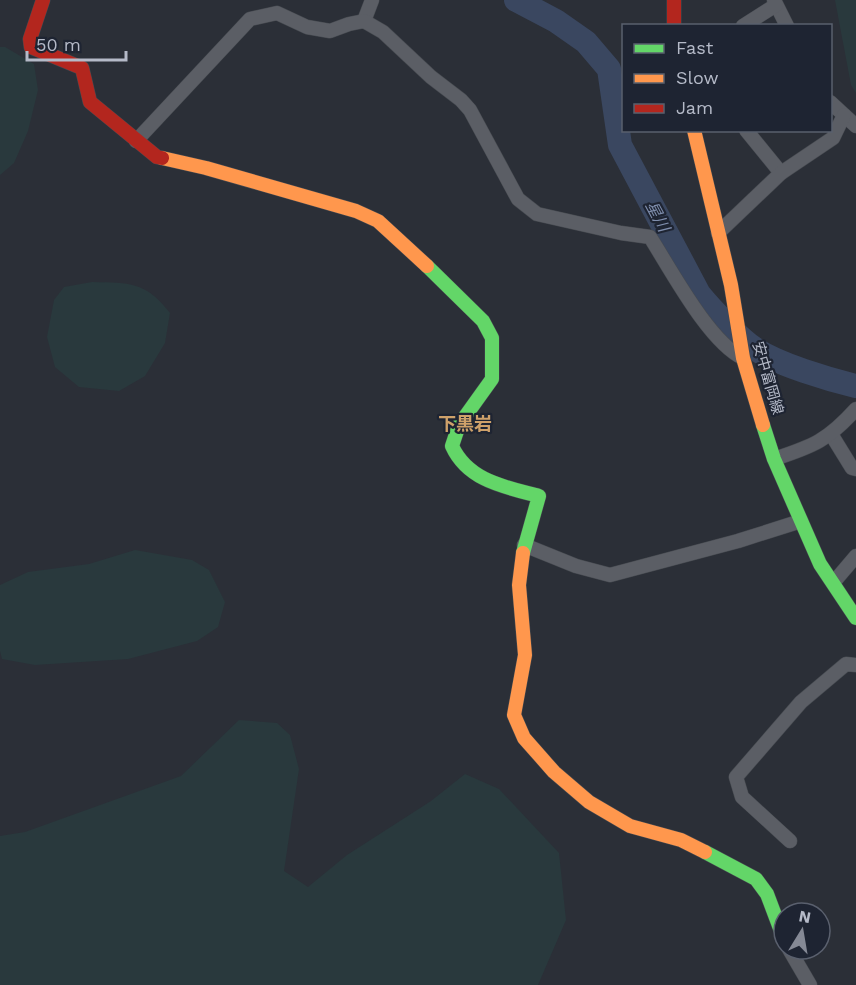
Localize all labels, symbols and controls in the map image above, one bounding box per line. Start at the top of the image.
scale bar [27,24,126,62]
legend [622,24,832,132]
text: 50 m [36,34,81,55]
text: Fast [676,37,714,58]
text: Slow [676,67,719,88]
text: Jam [676,97,713,118]
water label: 星川 [642,198,674,237]
street label: 安中富岡線 [749,339,787,417]
district label: 下黒岩 [438,413,492,434]
north arrow [772,901,832,961]
text: N [797,906,812,927]

